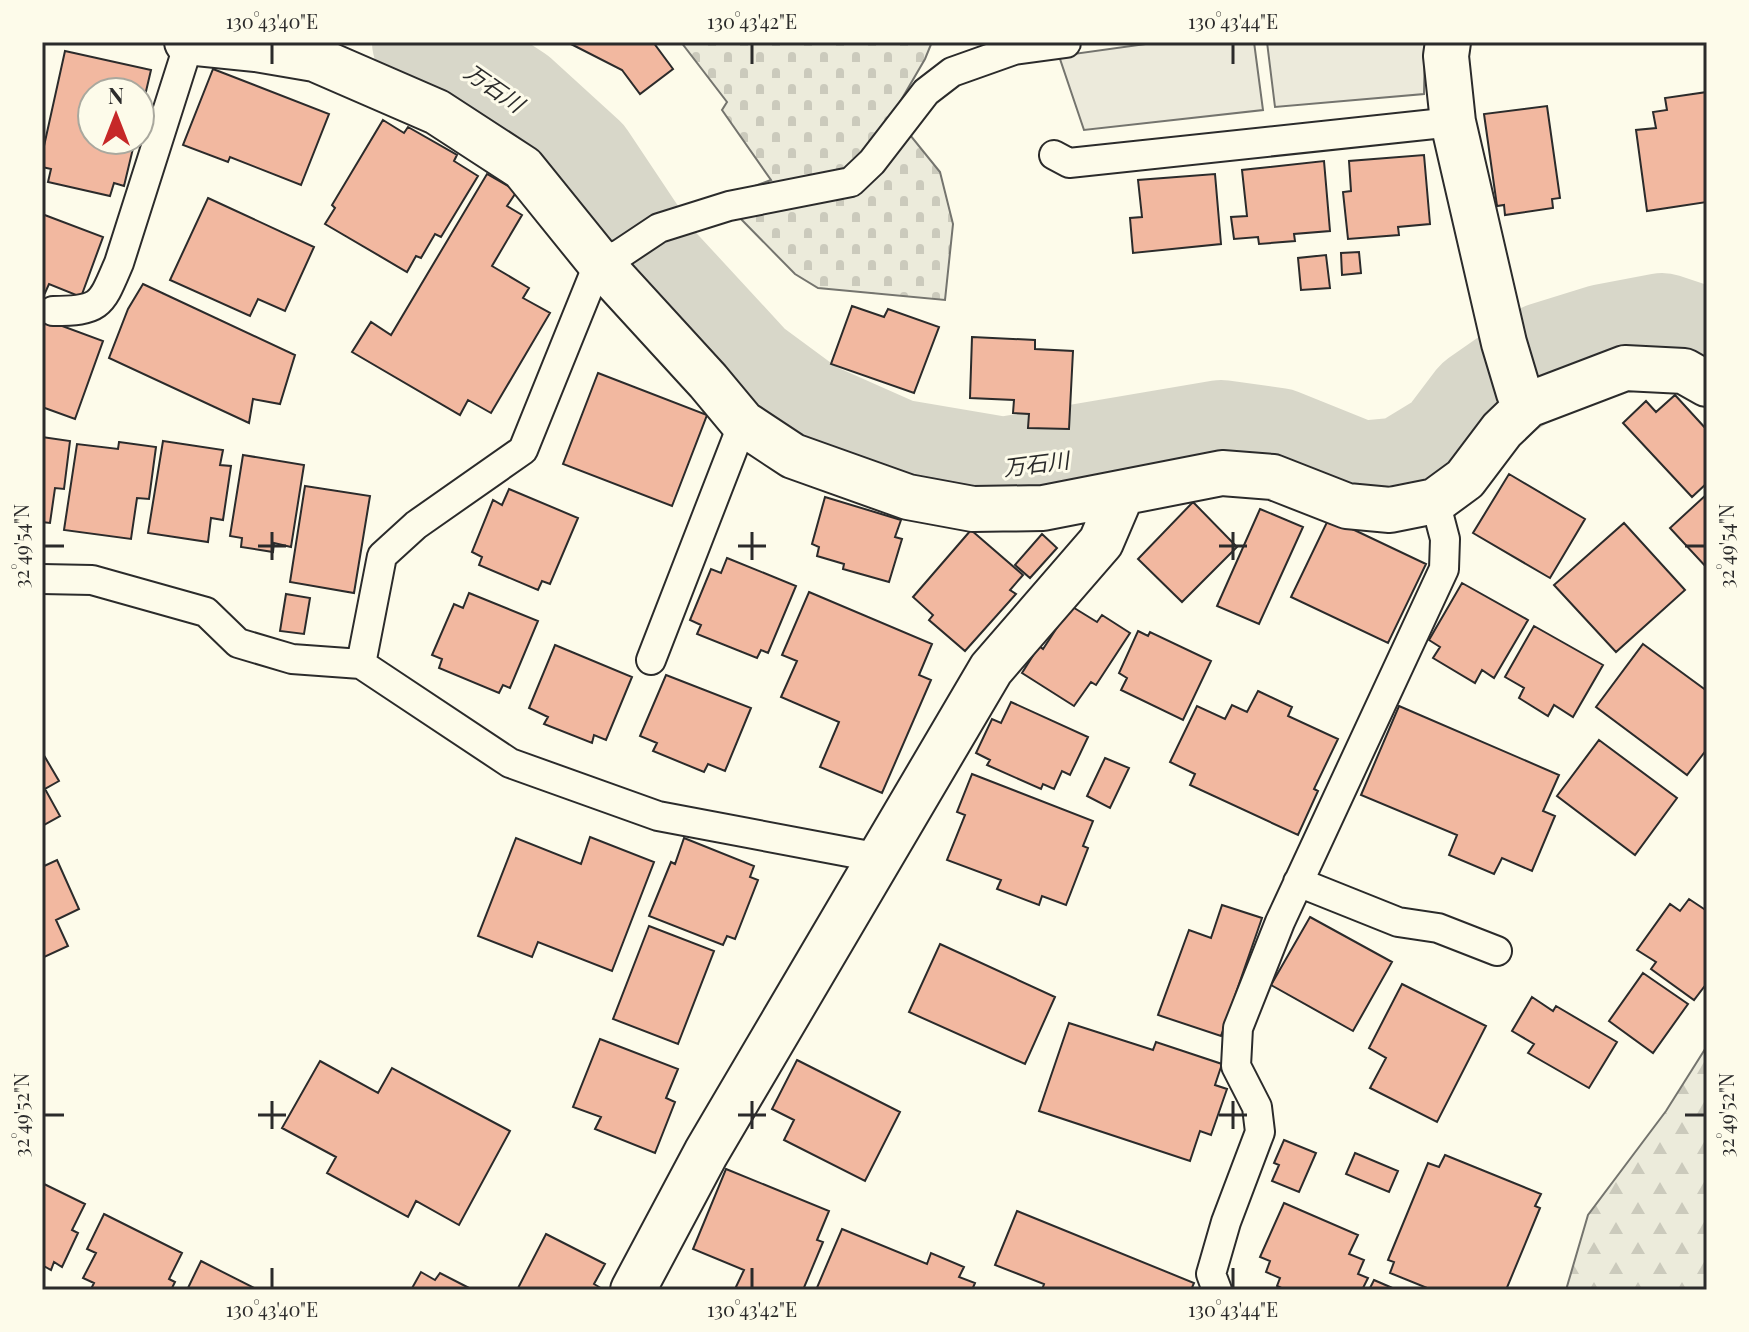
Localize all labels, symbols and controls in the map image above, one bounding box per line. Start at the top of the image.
text: 130°43'40"E [226,7,318,34]
text: 130°43'42"E [707,7,797,34]
text: 130°43'44"E [1188,7,1278,34]
water label: 万石川 [459,56,532,120]
north arrow [76,76,156,156]
text: N [108,80,124,110]
water label: 万石川 [1001,444,1072,482]
text: 32°49'54"N [7,504,34,588]
text: 32°49'54"N [1712,504,1739,588]
text: 32°49'52"N [7,1073,34,1157]
text: 32°49'52"N [1712,1073,1739,1157]
text: 130°43'40"E [226,1295,318,1322]
text: 130°43'42"E [707,1295,797,1322]
text: 130°43'44"E [1188,1295,1278,1322]

